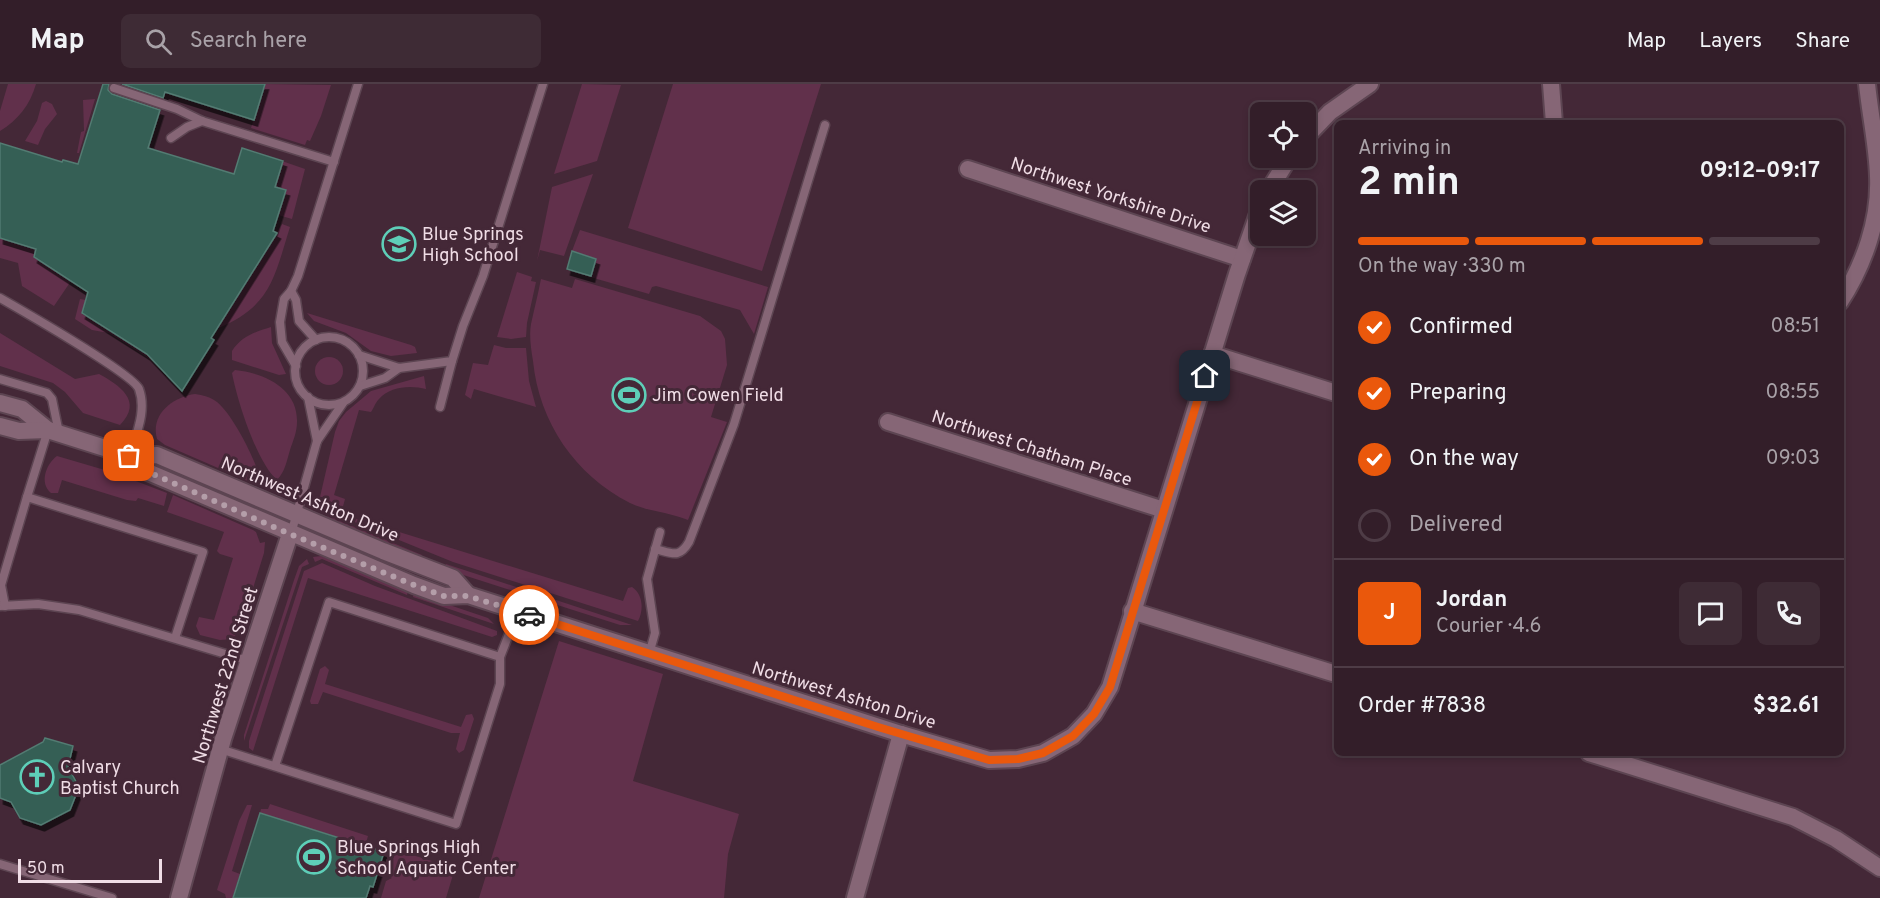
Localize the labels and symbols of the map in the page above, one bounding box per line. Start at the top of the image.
street label: Northwest Yorkshire Drive [1007,153,1214,240]
place label: Blue Springs High School [422,224,524,268]
school or university icon: Blue Springs High School [381,226,417,262]
pin [1179,350,1230,401]
sports icon: Jim Cowen Field [611,377,647,413]
place label: Jim Cowen Field [652,385,784,408]
street label: Northwest Chatham Place [928,406,1135,493]
pin [103,430,154,481]
street label: Northwest Ashton Drive [217,452,402,548]
street label: Northwest 22nd Street [189,584,264,767]
courier [499,585,559,645]
street label: Northwest Ashton Drive [749,657,938,735]
place label: Calvary Baptist Church [60,757,180,801]
church icon: Calvary Baptist Church [19,759,55,795]
place label: Blue Springs High School Aquatic Center [337,837,516,881]
sports icon: Blue Springs High School Aquatic Center [296,839,332,875]
scale bar [18,856,162,884]

